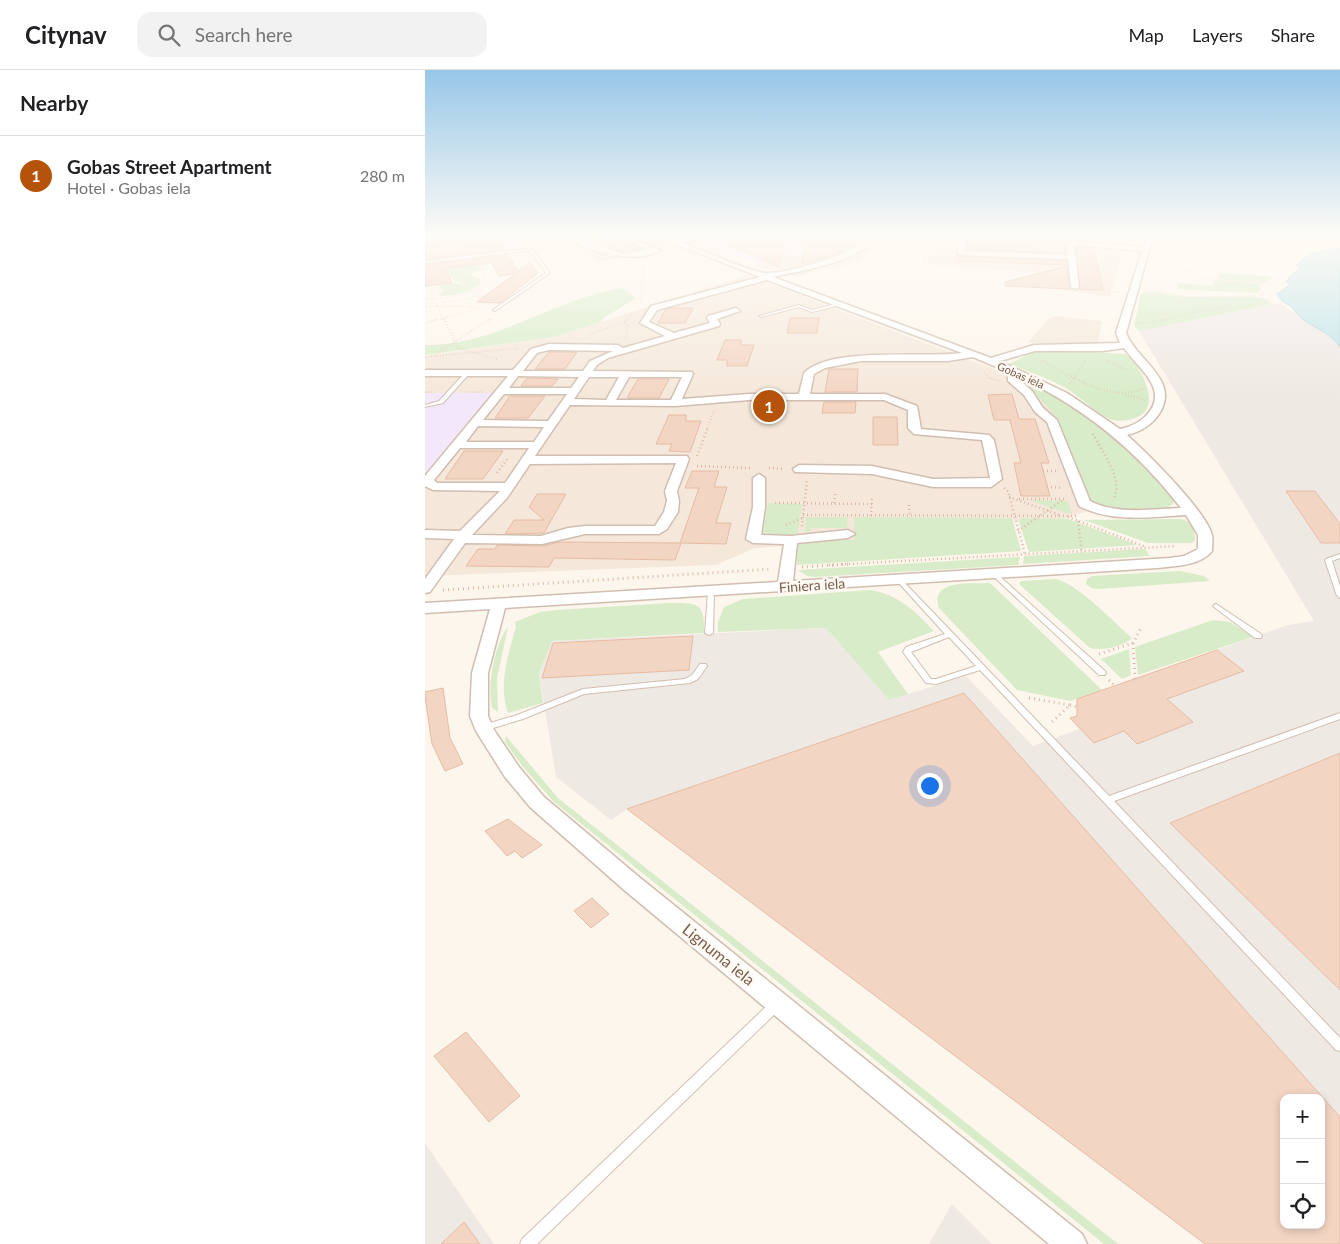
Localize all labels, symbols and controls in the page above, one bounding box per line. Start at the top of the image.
search box [137,12,487,57]
text: Citynav [25,20,107,49]
icon: search [155,21,183,49]
text: Search here [195,23,293,46]
text: Map [1128,24,1164,46]
text: Layers [1192,24,1243,46]
text: Share [1271,24,1315,46]
text: Nearby [20,90,88,115]
text: Gobas Street Apartment [67,155,272,178]
text: 1 [31,166,41,185]
text: 280 m [360,166,405,185]
text: Hotel · Gobas iela [67,178,191,197]
street label: Gobas iela [996,359,1046,391]
pin: 1 [753,387,785,425]
street label: Finiera iela [778,574,846,596]
your location [917,773,943,799]
street label: Lignuma iela [679,919,759,989]
map controls [1280,1094,1325,1229]
button: + [1280,1094,1325,1139]
button: − [1280,1139,1325,1184]
button: locate [1280,1184,1325,1229]

